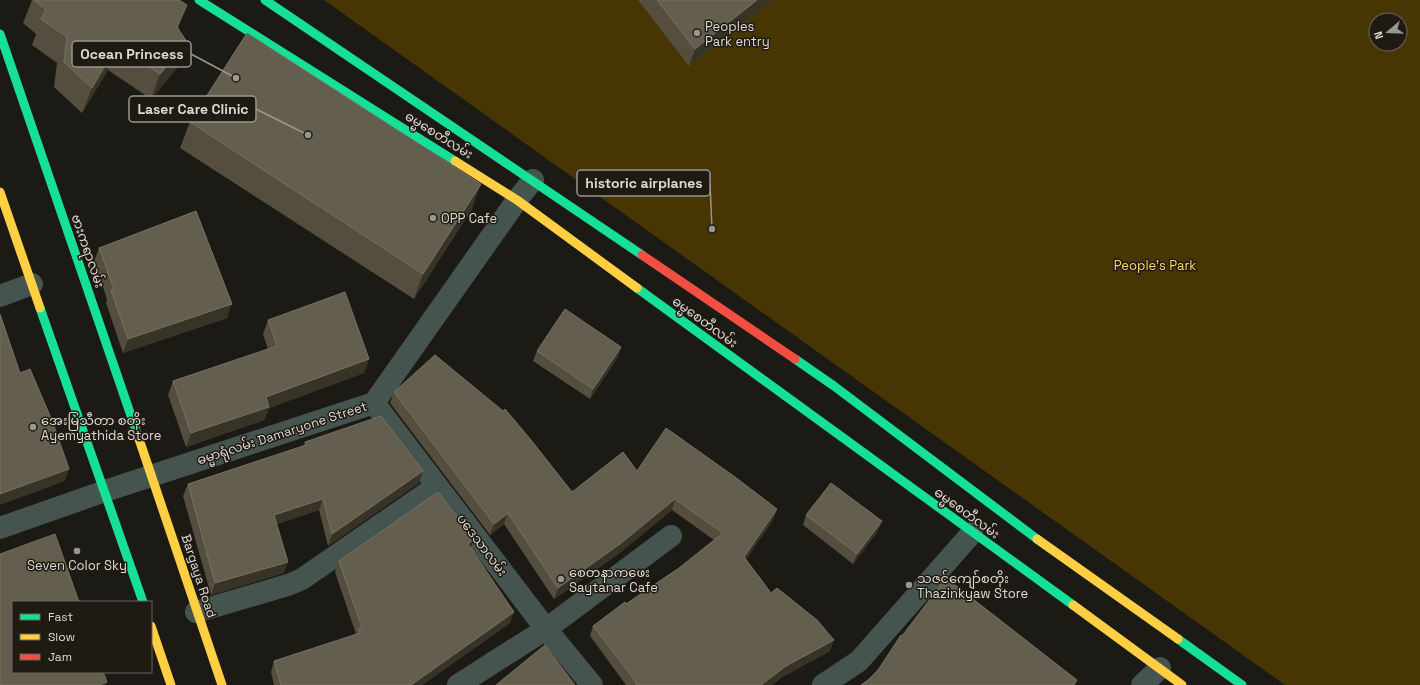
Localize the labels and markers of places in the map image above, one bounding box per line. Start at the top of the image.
place label: Peoples Park entry [705,18,770,50]
marker: Peoples Park entry [692,28,702,38]
callout: Ocean Princess [72,41,191,67]
callout: Laser Care Clinic [129,96,256,122]
callout: historic airplanes [577,170,710,196]
place label: OPP Cafe [441,210,497,227]
marker: OPP Cafe [428,213,438,223]
place label: အေးမြသီတာ စတိုး Ayemyathida Store [41,412,161,444]
marker: အေးမြသီတာ စတိုး Ayemyathida Store [28,422,38,432]
marker: Seven Color Sky [72,546,82,556]
place label: Seven Color Sky [27,557,127,574]
place label: စေတနာကဖေး Saytanar Cafe [569,564,658,596]
place label: သဇင်ကျော်စတိုး Thazinkyaw Store [917,570,1028,602]
marker: စေတနာကဖေး Saytanar Cafe [556,574,566,584]
marker: သဇင်ကျော်စတိုး Thazinkyaw Store [904,580,914,590]

